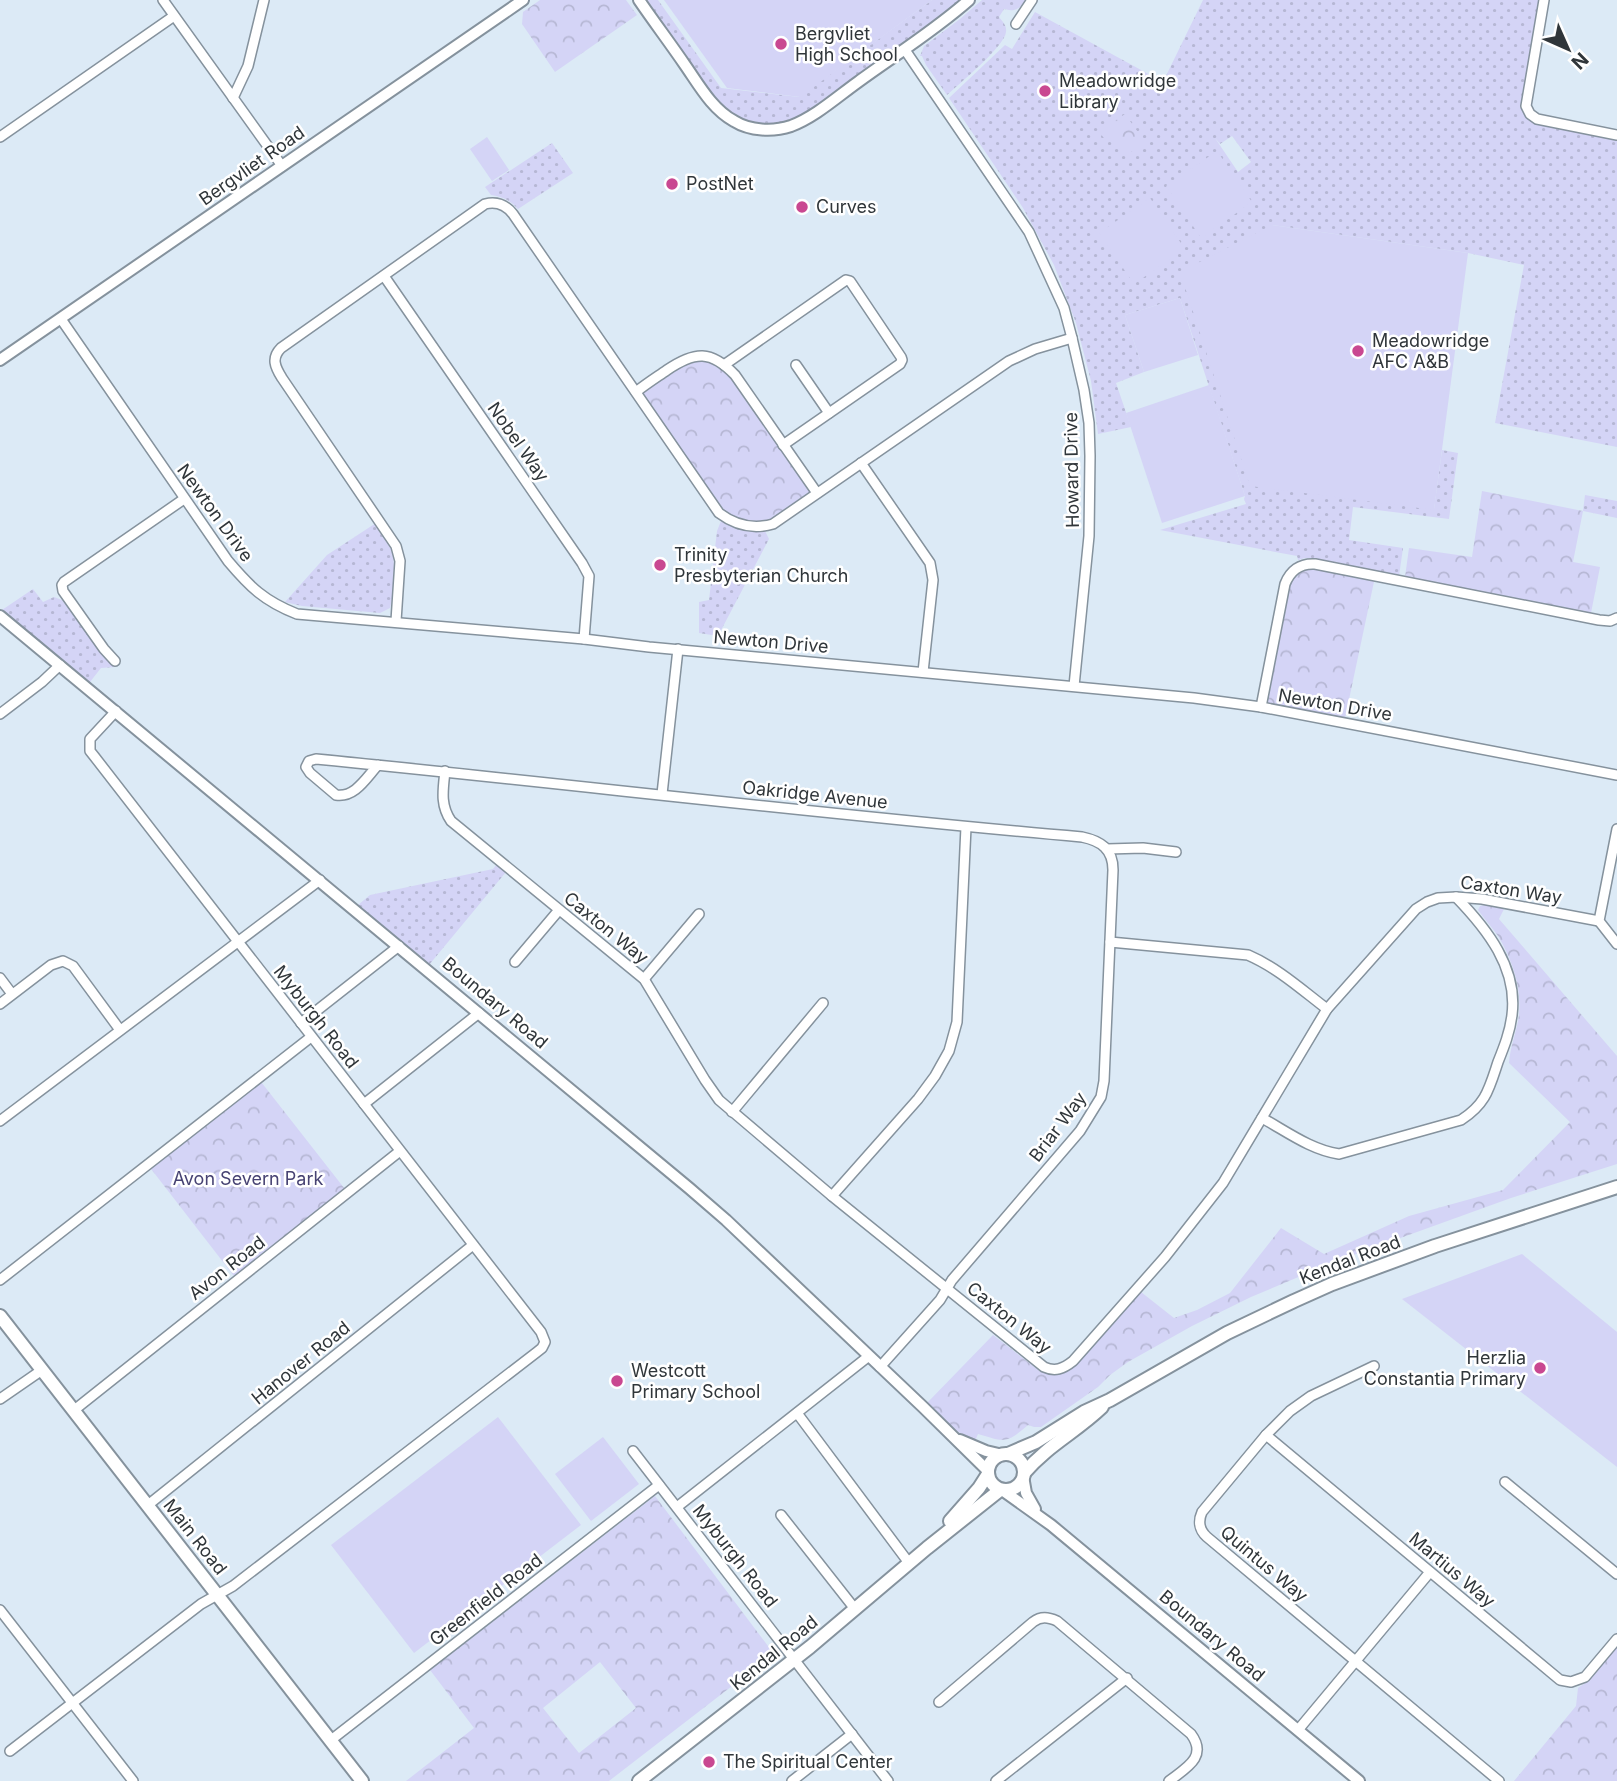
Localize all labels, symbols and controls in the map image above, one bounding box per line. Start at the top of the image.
north arrow [1533,14,1603,84]
place label: Bergvliet High School [795,23,898,65]
marker: Bergvliet High School [773,36,789,52]
text: N [1566,47,1593,74]
place label: Meadowridge Library [1059,70,1176,112]
marker: Meadowridge Library [1037,83,1053,99]
street label: Bergvliet Road [195,122,308,210]
place label: PostNet [686,173,754,194]
marker: PostNet [664,176,680,192]
place label: Curves [816,196,877,217]
marker: Curves [794,199,810,215]
place label: Meadowridge AFC A&B [1372,330,1489,372]
marker: Meadowridge AFC A&B [1350,343,1366,359]
street label: Nobel Way [483,398,553,485]
street label: Howard Drive [1060,412,1083,528]
street label: Newton Drive [173,460,258,566]
place label: Trinity Presbyterian Church [674,544,848,586]
marker: Trinity Presbyterian Church [652,557,668,573]
street label: Newton Drive [713,626,829,657]
street label: Newton Drive [1276,684,1394,725]
street label: Oakridge Avenue [741,776,889,813]
street label: Caxton Way [1459,871,1563,908]
street label: Caxton Way [560,887,653,968]
street label: Boundary Road [439,953,552,1053]
street label: Myburgh Road [270,961,363,1072]
street label: Briar Way [1025,1088,1091,1166]
park label: Avon Severn Park [173,1168,323,1189]
street label: Avon Road [184,1231,269,1304]
street label: Kendal Road [1296,1231,1403,1288]
street label: Caxton Way [963,1277,1056,1358]
street label: Hanover Road [247,1317,354,1409]
place label: Herzlia Constantia Primary [1364,1347,1526,1389]
place label: Westcott Primary School [631,1360,760,1402]
marker: Herzlia Constantia Primary [1532,1360,1548,1376]
marker: Westcott Primary School [609,1373,625,1389]
street label: Main Road [159,1495,231,1579]
street label: Myburgh Road [689,1500,782,1611]
street label: Quintus Way [1216,1521,1312,1606]
street label: Martius Way [1405,1528,1500,1612]
street label: Greenfield Road [425,1549,546,1650]
street label: Boundary Road [1156,1586,1269,1686]
street label: Kendal Road [726,1611,822,1694]
place label: The Spiritual Center [723,1751,893,1772]
marker: The Spiritual Center [701,1754,717,1770]

